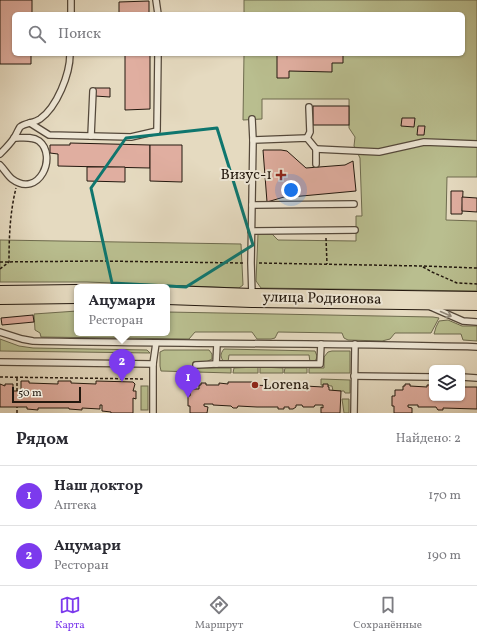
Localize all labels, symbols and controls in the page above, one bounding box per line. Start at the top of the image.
search box [12,12,465,56]
icon: search [26,23,48,45]
text: Поиск [58,24,101,45]
place label: Визус-1 [221,165,272,186]
marker: Визус-1 [275,169,287,181]
your location [281,180,301,200]
popup [74,284,170,336]
street label: улица Родионова [262,287,382,311]
text: Ацумари [89,291,155,312]
one-way arrow [439,310,451,318]
text: Ресторан [89,312,143,330]
pin: 2 [109,349,135,382]
pin: 1 [175,365,201,398]
map controls [429,365,465,401]
button: layers [429,365,465,401]
place label: Lorena [263,375,309,396]
marker: Lorena [250,380,260,390]
scale bar [12,385,81,404]
text: 50 m [18,386,42,401]
text: Рядом [16,428,69,451]
text: Найдено: 2 [396,430,461,448]
text: Наш доктор [54,476,143,497]
text: 1 [26,487,32,505]
text: 170 m [428,487,461,505]
text: Аптека [54,497,97,515]
text: Ацумари [54,536,121,557]
text: 2 [26,547,32,565]
text: 190 m [427,547,461,565]
text: Ресторан [54,557,109,575]
tab: Карта [55,594,85,633]
tab: Маршрут [195,594,243,633]
tab: Сохранённые [353,594,422,633]

